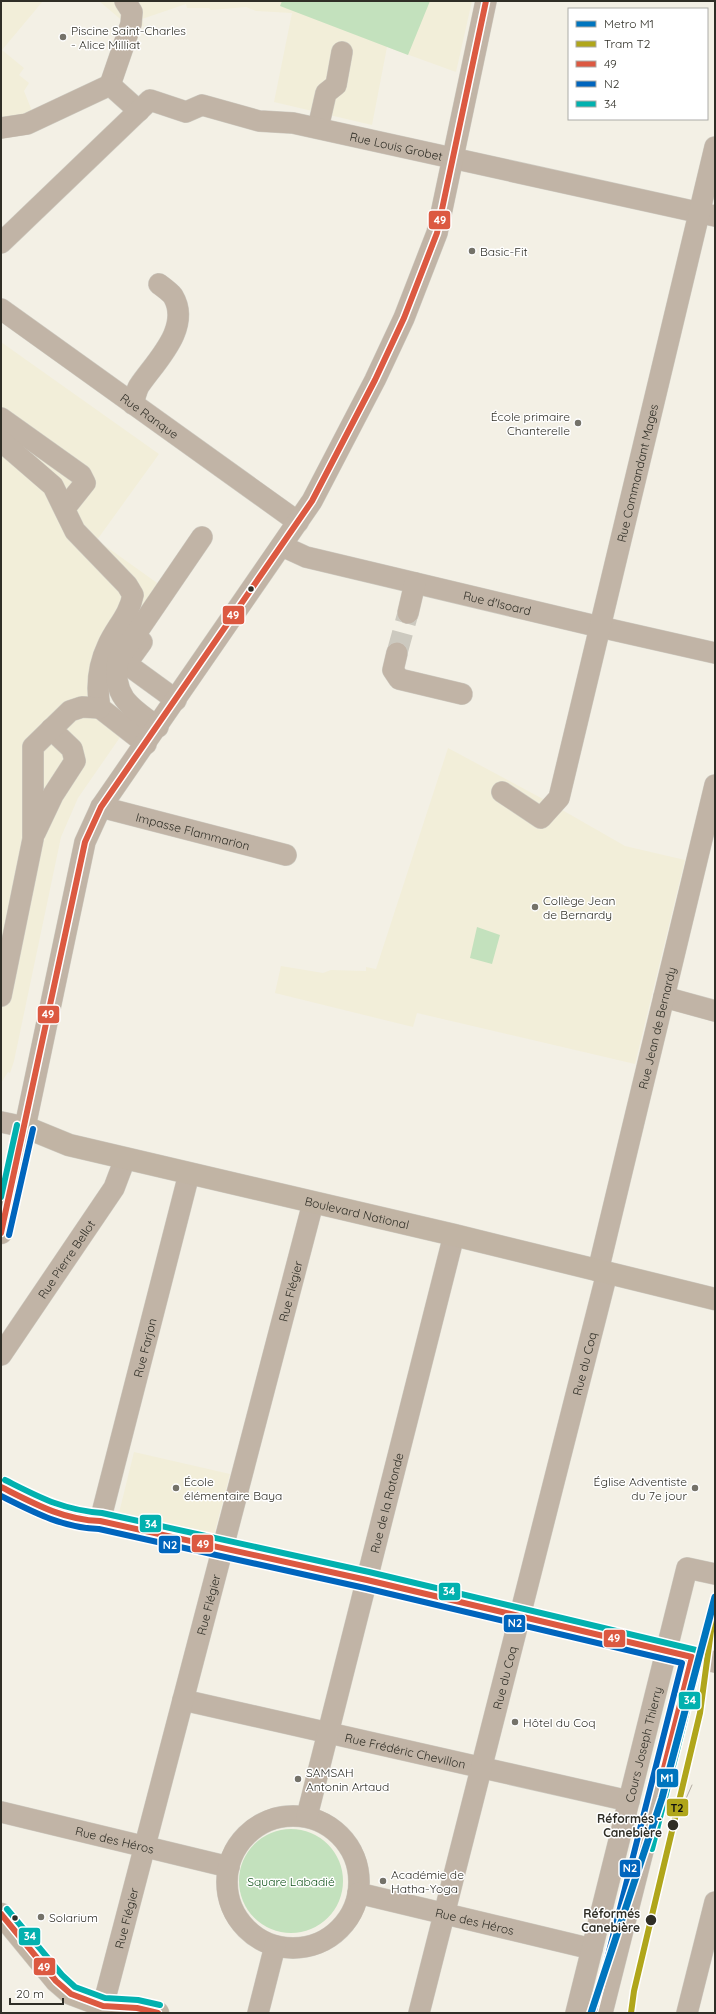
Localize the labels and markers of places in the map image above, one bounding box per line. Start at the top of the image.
place label: Piscine Saint-Charles - Alice Milliat [71,23,186,52]
marker: Piscine Saint-Charles - Alice Milliat [58,32,68,42]
place label: Basic-Fit [480,244,528,259]
marker: Basic-Fit [467,246,477,256]
place label: École primaire Chanterelle [491,409,570,438]
marker: École primaire Chanterelle [573,418,583,428]
unlabelled marker [246,584,256,594]
place label: Collège Jean de Bernardy [543,893,615,922]
marker: Collège Jean de Bernardy [530,902,540,912]
place label: École élémentaire Baya [184,1474,282,1503]
place label: Église Adventiste du 7e jour [594,1474,687,1503]
marker: École élémentaire Baya [171,1483,181,1493]
marker: Église Adventiste du 7e jour [690,1483,700,1493]
place label: Hôtel du Coq [523,1715,596,1730]
marker: Hôtel du Coq [510,1717,520,1727]
place label: SAMSAH Antonin Artaud [306,1765,389,1794]
marker: SAMSAH Antonin Artaud [293,1774,303,1784]
place label: Réformés - Canebière [597,1811,662,1840]
marker: Réformés - Canebière [666,1818,680,1832]
place label: Académie de Hatha-Yoga [391,1867,464,1896]
marker: Académie de Hatha-Yoga [378,1876,388,1886]
place label: Réformés Canebière [581,1906,640,1935]
place label: Solarium [49,1910,98,1925]
marker: Solarium [36,1912,46,1922]
unlabelled marker [10,1913,20,1923]
marker: Réformés Canebière [644,1913,658,1927]

